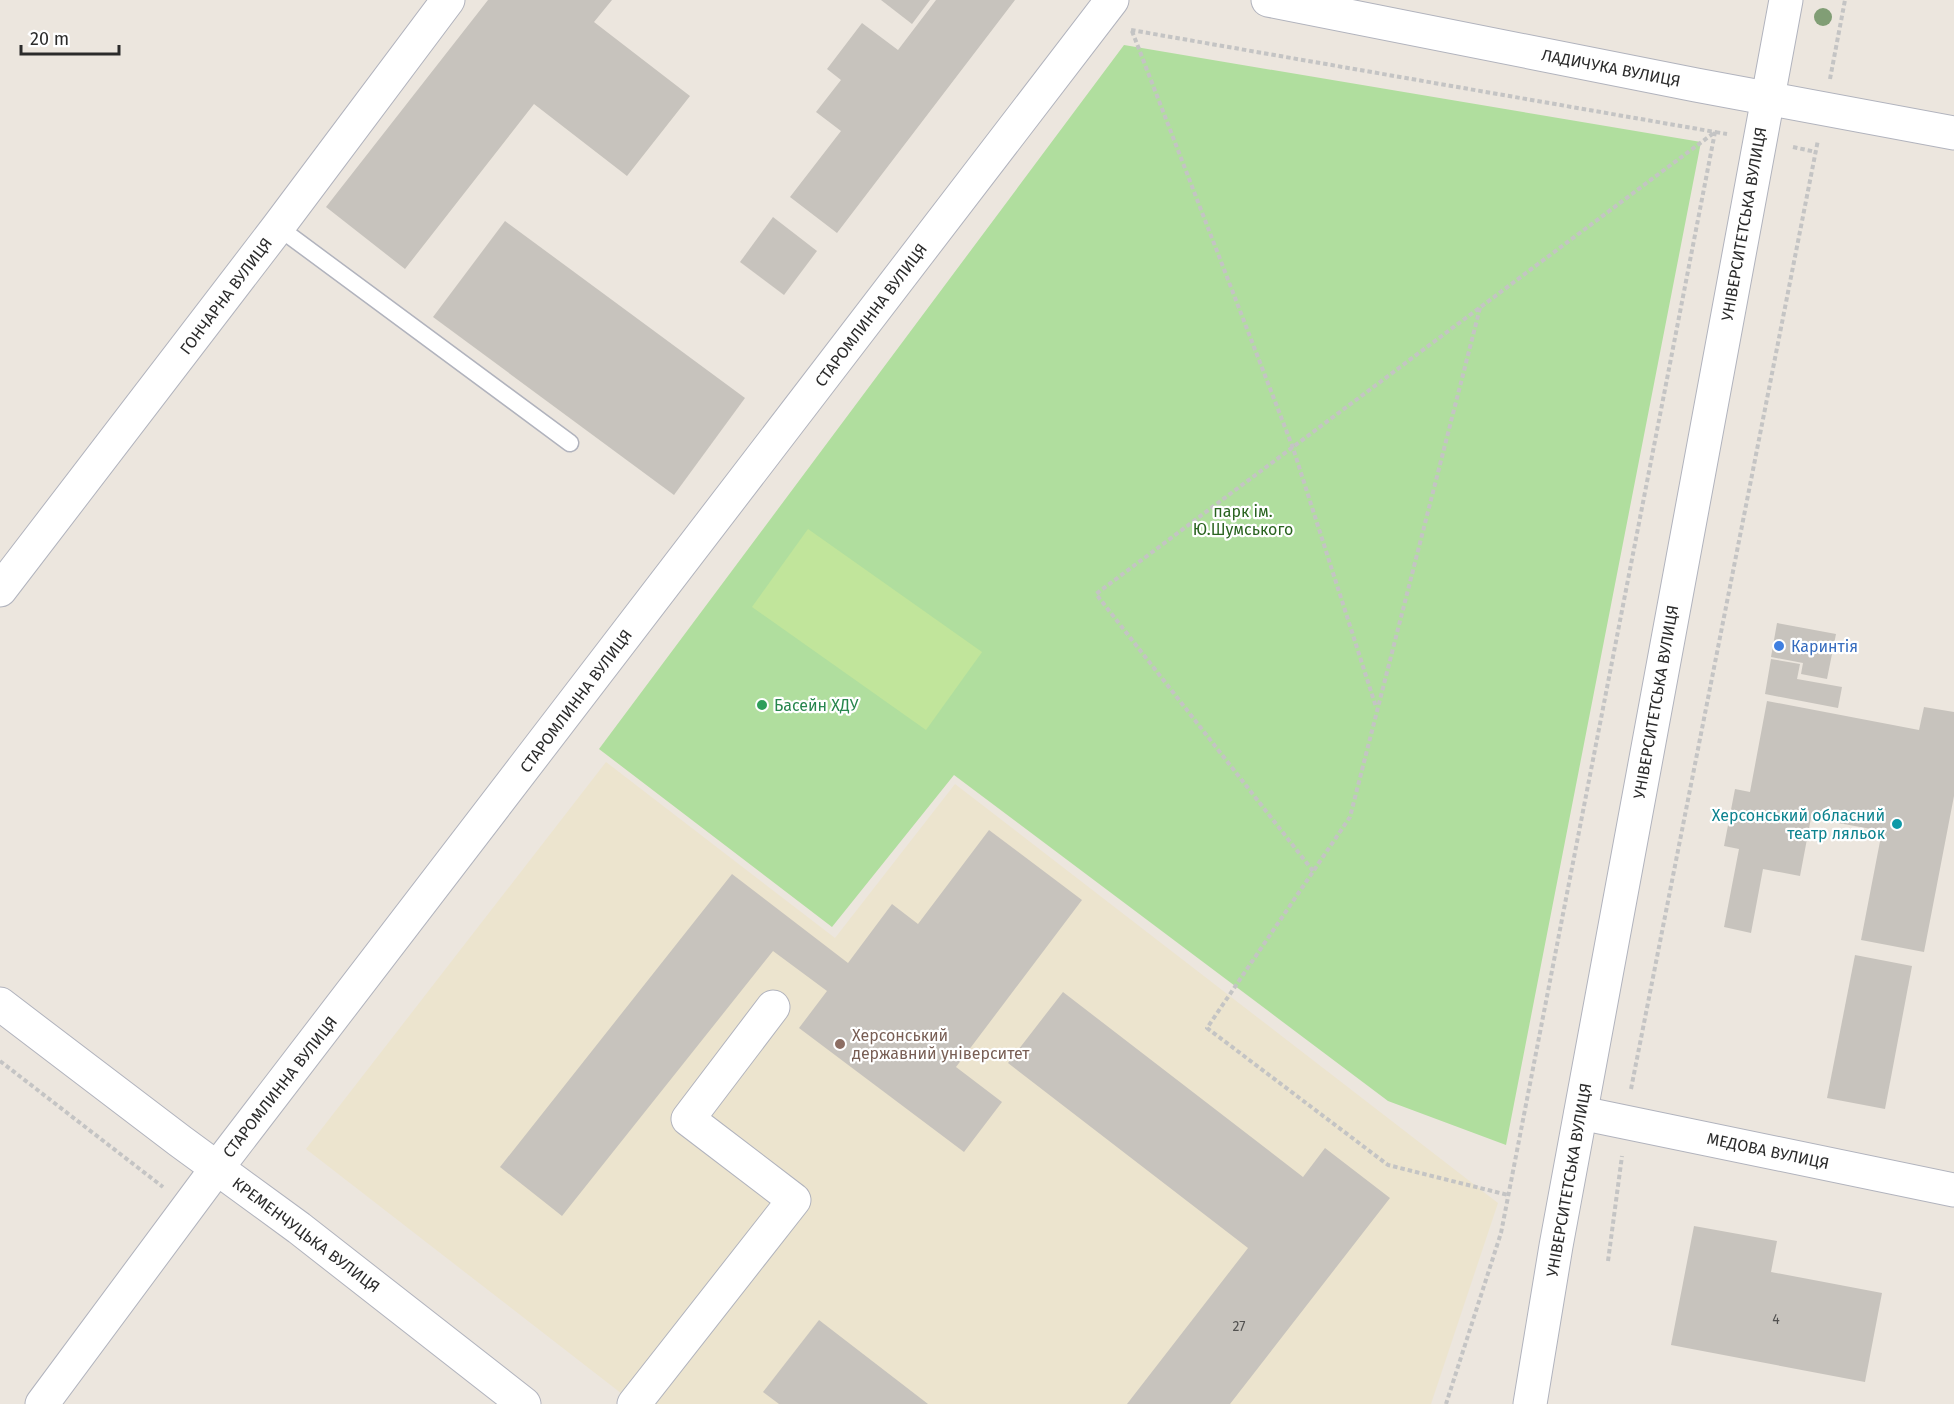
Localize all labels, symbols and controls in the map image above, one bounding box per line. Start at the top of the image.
scale bar [21,18,118,56]
text: 20 m [30,28,69,50]
street label: ЛАДИЧУКА ВУЛИЦЯ [1540,45,1682,91]
street label: УНІВЕРСИТЕТСЬКА ВУЛИЦЯ [1718,126,1770,322]
street label: ГОНЧАРНА ВУЛИЦЯ [176,234,276,358]
street label: СТАРОМЛИННА ВУЛИЦЯ [811,240,931,390]
park label: парк ім. Ю.Шумського [1193,502,1293,539]
street label: УНІВЕРСИТЕТСЬКА ВУЛИЦЯ [1630,604,1682,800]
street label: СТАРОМЛИННА ВУЛИЦЯ [516,626,636,776]
place label: Каринтія [1791,637,1858,656]
marker: Каринтія [1772,639,1786,653]
place label: Басейн ХДУ [774,696,859,715]
marker: Басейн ХДУ [755,698,769,712]
place label: Херсонський обласний театр ляльок [1712,806,1886,843]
marker: Херсонський обласний театр ляльок [1890,817,1904,831]
street label: СТАРОМЛИННА ВУЛИЦЯ [219,1013,341,1161]
place label: Херсонський державний університет [852,1026,1030,1063]
marker: Херсонський державний університет [833,1037,847,1051]
street label: УНІВЕРСИТЕТСЬКА ВУЛИЦЯ [1543,1082,1595,1278]
street label: МЕДОВА ВУЛИЦЯ [1705,1129,1831,1173]
street label: КРЕМЕНЧУЦЬКА ВУЛИЦЯ [229,1173,383,1297]
house number: 4 [1772,1311,1780,1328]
house number: 27 [1232,1318,1246,1335]

